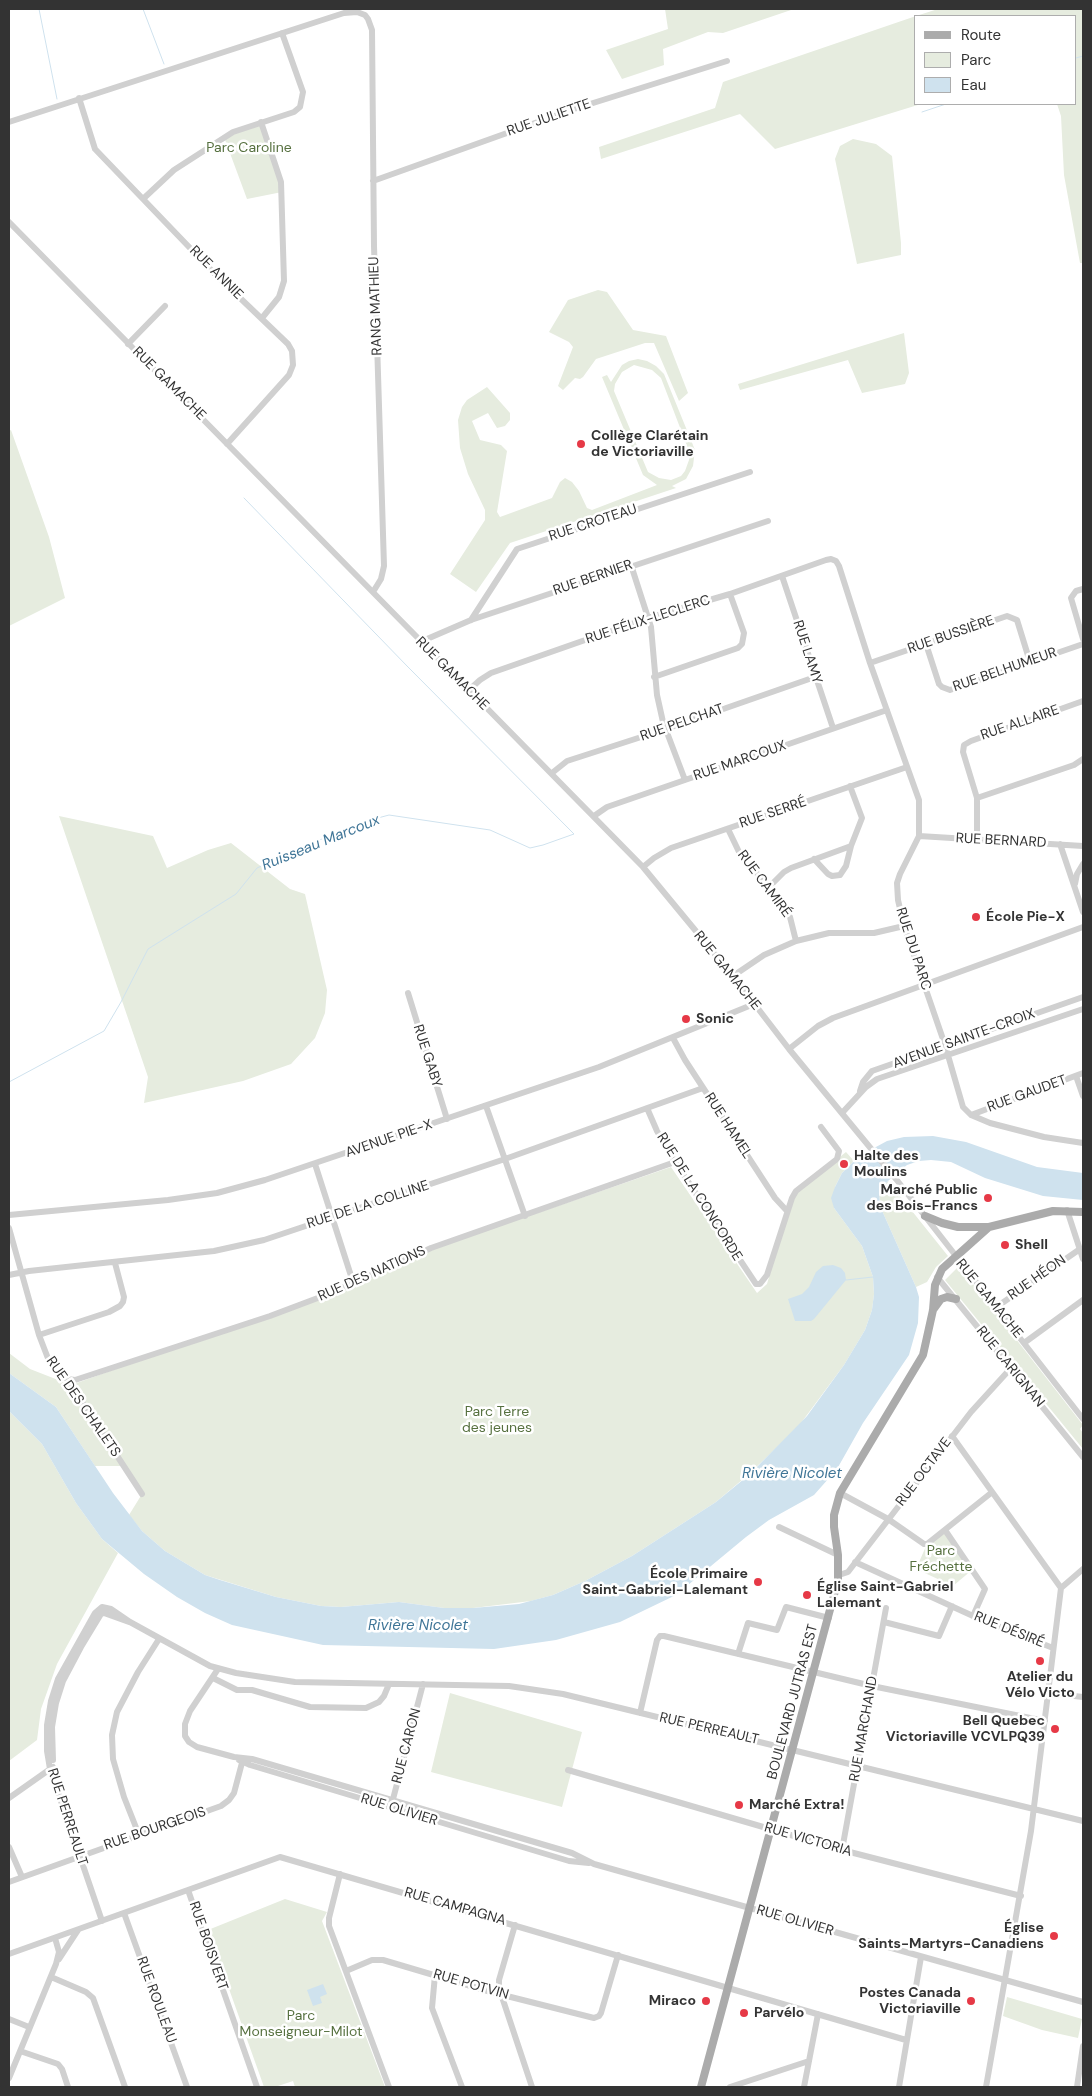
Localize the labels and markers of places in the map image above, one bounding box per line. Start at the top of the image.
place label: Collège Clarétain de Victoriaville [591,428,708,461]
marker: Collège Clarétain de Victoriaville [575,438,587,450]
place label: École Pie-X [986,909,1065,925]
marker: École Pie-X [970,911,982,923]
place label: Sonic [696,1011,734,1027]
marker: Sonic [680,1013,692,1025]
place label: Halte des Moulins [854,1148,919,1180]
marker: Halte des Moulins [838,1158,850,1170]
place label: Marché Public des Bois-Francs [867,1182,978,1214]
marker: Marché Public des Bois-Francs [982,1192,994,1204]
place label: Shell [1015,1237,1048,1253]
marker: Shell [999,1239,1011,1251]
place label: École Primaire Saint-Gabriel-Lalemant [582,1566,748,1598]
marker: École Primaire Saint-Gabriel-Lalemant [752,1576,764,1588]
place label: Église Saint-Gabriel Lalemant [817,1579,953,1611]
marker: Église Saint-Gabriel Lalemant [801,1589,813,1601]
marker: Atelier du Vélo Victo [1034,1655,1046,1667]
place label: Atelier du Vélo Victo [1005,1669,1075,1701]
place label: Bell Quebec Victoriaville VCVLPQ39 [886,1713,1045,1745]
marker: Bell Quebec Victoriaville VCVLPQ39 [1049,1723,1061,1735]
place label: Marché Extra! [749,1797,845,1813]
marker: Marché Extra! [733,1799,745,1811]
place label: Église Saints-Martyrs-Canadiens [858,1920,1044,1952]
marker: Église Saints-Martyrs-Canadiens [1048,1930,1060,1942]
place label: Postes Canada Victoriaville [859,1985,961,2018]
place label: Miraco [649,1993,696,2009]
marker: Miraco [700,1995,712,2007]
marker: Postes Canada Victoriaville [965,1995,977,2007]
place label: Parvélo [754,2005,804,2021]
marker: Parvélo [738,2007,750,2019]

